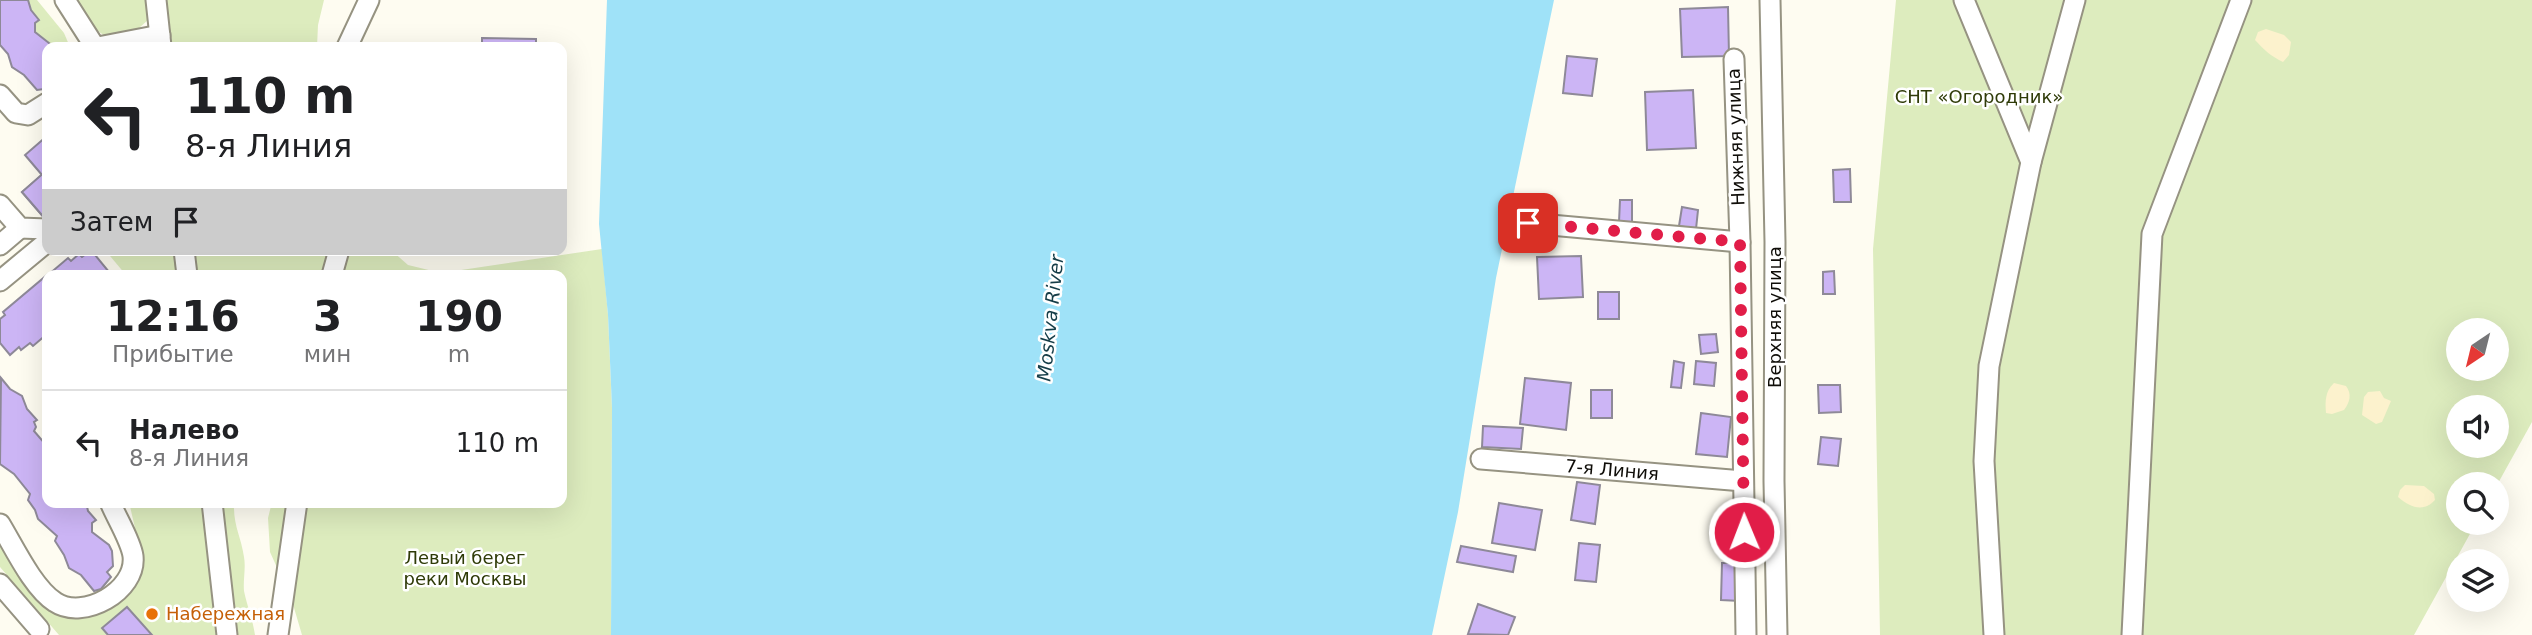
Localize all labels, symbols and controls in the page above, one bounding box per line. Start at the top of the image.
text: 110 m [185,68,355,125]
street label: Нижняя улица [1723,68,1748,206]
icon: left [70,70,161,161]
park label: СНТ «Огородник» [1895,86,2063,107]
text: 8-я Линия [185,127,352,165]
pin [1498,193,1558,253]
icon: arrive [167,203,205,241]
icon: arrive [1509,204,1547,242]
text: Затем [70,207,153,237]
street label: Верхняя улица [1764,246,1785,388]
water label: Moskva River [1032,252,1068,382]
text: 12:16 [106,292,240,341]
text: 3 [313,292,342,341]
text: 190 [415,292,503,341]
north arrow [2446,318,2510,382]
map controls [2446,318,2509,612]
text: Прибытие [112,341,234,367]
text: мин [304,341,351,367]
text: m [448,341,470,367]
button: sound [2446,395,2509,458]
text: Налево [129,415,239,445]
icon: left [70,424,108,462]
text: 110 m [456,428,539,458]
text: 8-я Линия [129,445,249,471]
street label: 7-я Линия [1564,455,1660,484]
button: search [2446,472,2509,535]
position arrow [1707,495,1781,569]
park label: Левый берег реки Москвы [404,547,526,589]
button: layers [2446,549,2509,612]
place label: Набережная [166,603,285,624]
marker: Набережная [144,606,160,622]

